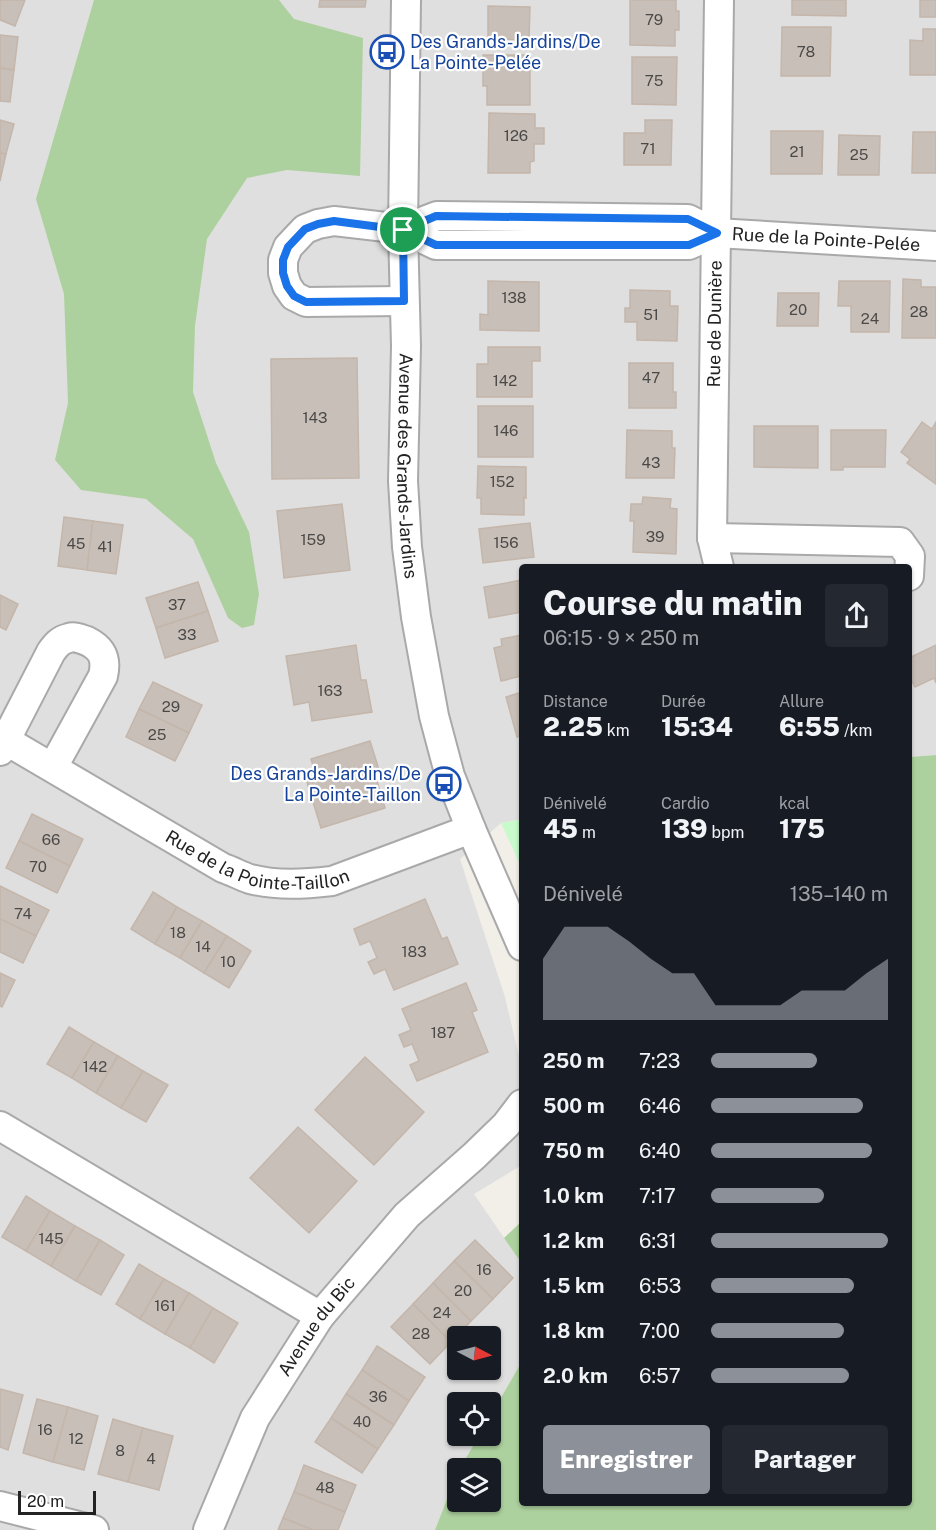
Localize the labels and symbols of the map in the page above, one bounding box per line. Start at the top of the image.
house number: 79 [645,11,663,28]
place label: Des Grands-Jardins/De La Pointe-Pelée [410,31,601,73]
bus stop icon: Des Grands-Jardins/De La Pointe-Pelée [369,34,405,70]
house number: 78 [797,43,815,60]
house number: 75 [645,72,663,89]
house number: 126 [504,127,528,144]
house number: 71 [640,140,656,157]
house number: 21 [789,143,805,160]
house number: 25 [850,146,868,163]
pin [377,204,428,255]
street label: Rue de la Pointe-Pelée [731,223,921,255]
street label: Rue de Dunière [703,260,726,388]
house number: 138 [501,289,527,306]
house number: 20 [789,301,807,318]
house number: 28 [910,303,928,320]
house number: 51 [643,306,659,323]
house number: 24 [861,310,879,327]
street label: Avenue des Grands-Jardins [393,353,422,580]
house number: 47 [642,369,660,386]
house number: 142 [493,372,517,389]
house number: 143 [303,409,327,426]
house number: 146 [494,422,518,439]
house number: 43 [642,454,660,471]
house number: 152 [490,473,514,490]
house number: 39 [646,528,664,545]
house number: 159 [300,531,326,548]
house number: 156 [493,534,519,551]
house number: 45 [67,535,85,552]
house number: 41 [97,538,113,555]
house number: 37 [168,596,186,613]
house number: 33 [178,626,196,643]
house number: 163 [318,682,342,699]
house number: 29 [162,698,180,715]
house number: 25 [148,726,166,743]
place label: Des Grands-Jardins/De La Pointe-Taillon [230,763,421,805]
bus stop icon: Des Grands-Jardins/De La Pointe-Taillon [426,766,462,802]
street label: Rue de la Pointe-Taillon [162,826,352,894]
house number: 66 [42,831,60,848]
house number: 70 [29,858,47,875]
house number: 74 [14,905,32,922]
house number: 18 [170,924,186,941]
house number: 14 [195,938,211,955]
house number: 183 [401,943,427,960]
house number: 10 [220,953,236,970]
house number: 187 [431,1024,455,1041]
house number: 142 [83,1058,107,1075]
house number: 145 [38,1230,64,1247]
house number: 16 [476,1261,492,1278]
street label: Avenue du Bic [273,1272,359,1380]
house number: 20 [454,1282,472,1299]
house number: 161 [154,1297,176,1314]
house number: 24 [433,1304,451,1321]
house number: 28 [412,1325,430,1342]
north arrow [447,1326,501,1380]
house number: 36 [369,1388,387,1405]
house number: 40 [353,1413,371,1430]
house number: 16 [37,1421,53,1438]
house number: 12 [68,1430,84,1447]
house number: 8 [115,1442,125,1459]
house number: 4 [146,1450,156,1467]
house number: 48 [315,1479,335,1496]
scale bar [18,1488,96,1516]

